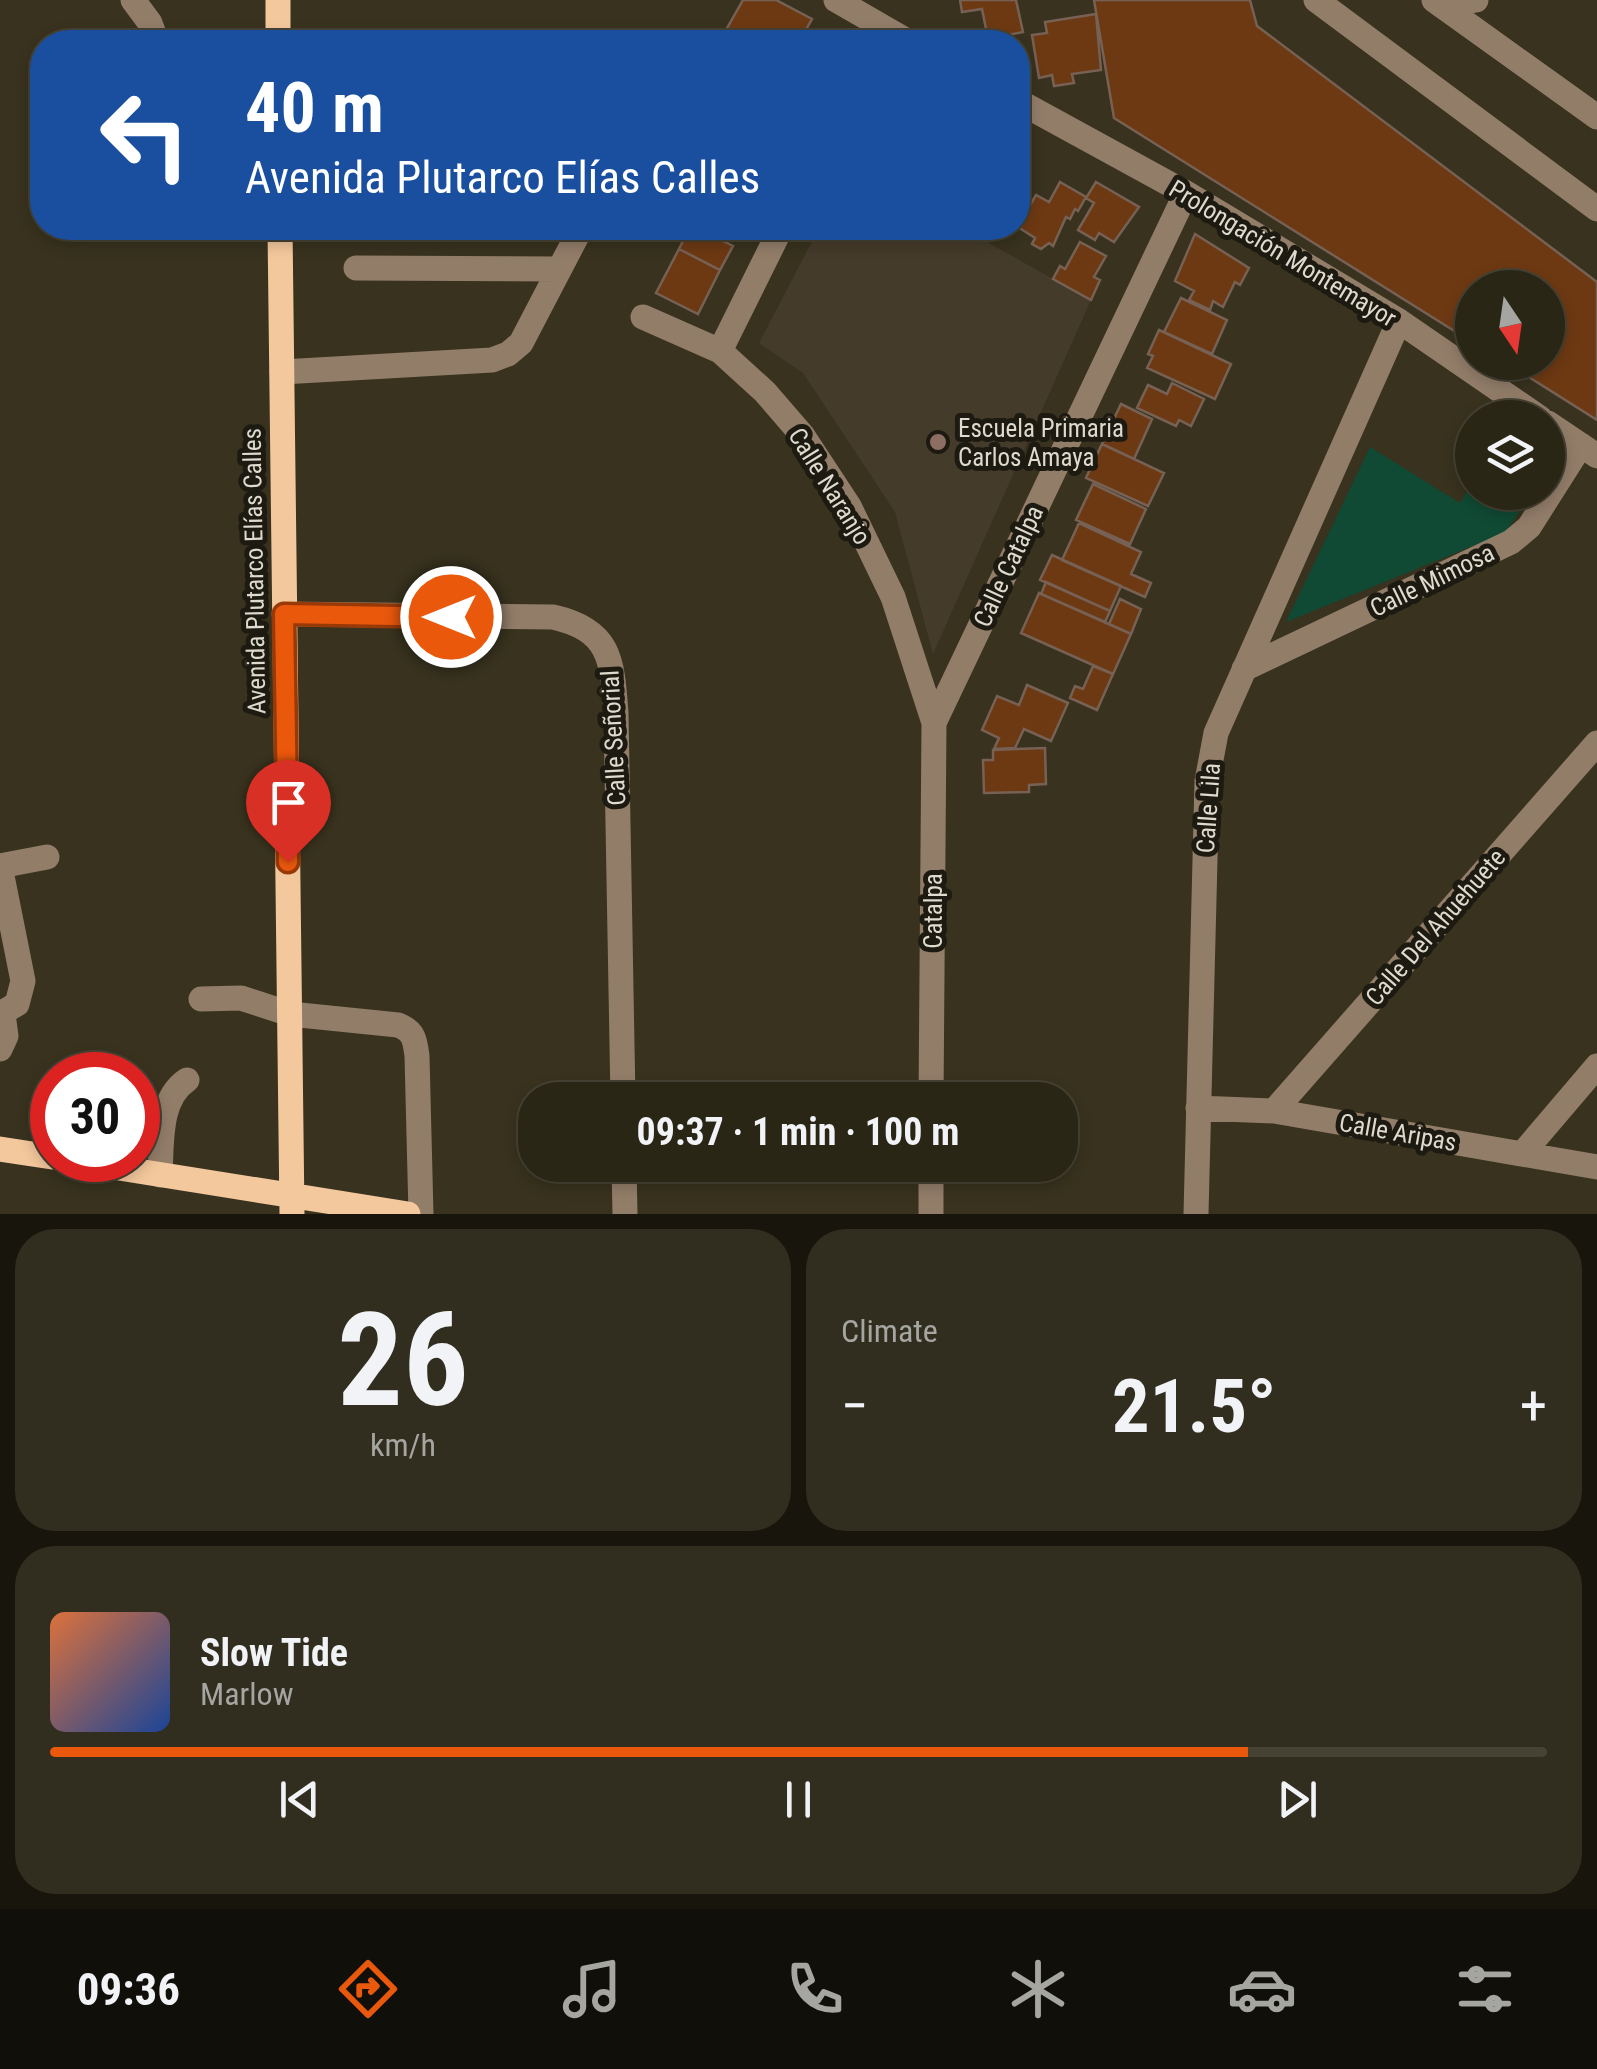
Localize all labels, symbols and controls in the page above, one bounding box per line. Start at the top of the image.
text: 40 m [245,67,384,149]
icon: left [80,70,210,200]
text: Avenida Plutarco Elías Calles [245,151,760,204]
street label: Prolongación Montemayor [1164,174,1402,333]
north arrow [1455,270,1565,380]
map controls [1455,270,1565,510]
button: layers [1455,400,1565,510]
place label: Escuela Primaria Carlos Amaya [958,414,1124,472]
street label: Calle Naranjo [782,423,877,550]
street label: Avenida Plutarco Elías Calles [238,428,271,714]
marker: Escuela Primaria Carlos Amaya [927,431,949,453]
street label: Calle Catalpa [968,501,1049,632]
street label: Calle Mimosa [1365,538,1499,623]
position arrow [399,565,503,669]
street label: Calle Señorial [595,670,632,806]
pin [246,760,331,863]
street label: Calle Lila [1191,762,1226,854]
icon: arrive [261,775,316,830]
street label: Calle Del Ahuehuete [1360,843,1511,1011]
street label: Catalpa [919,873,948,949]
speed limit sign: 30 [30,1052,160,1182]
street label: Calle Aripas [1337,1108,1459,1157]
text: 09:37 · 1 min · 100 m [637,1110,959,1154]
text: 26 [337,1284,469,1437]
text: Climate [841,1312,938,1350]
text: 21.5° [1112,1362,1276,1450]
text: − [841,1374,869,1438]
text: + [1520,1374,1547,1438]
text: km/h [370,1426,436,1464]
text: Slow Tide [200,1631,348,1675]
text: Marlow [200,1675,293,1713]
icon: previous [272,1772,327,1827]
icon: pause [771,1772,826,1827]
icon: next [1270,1772,1325,1827]
icon: directions [333,1954,403,2024]
icon: music [557,1954,627,2024]
icon: phone [780,1954,850,2024]
icon: climate [1003,1954,1073,2024]
icon: car [1227,1954,1297,2024]
icon: filters [1450,1954,1520,2024]
text: 09:36 [77,1963,180,2016]

